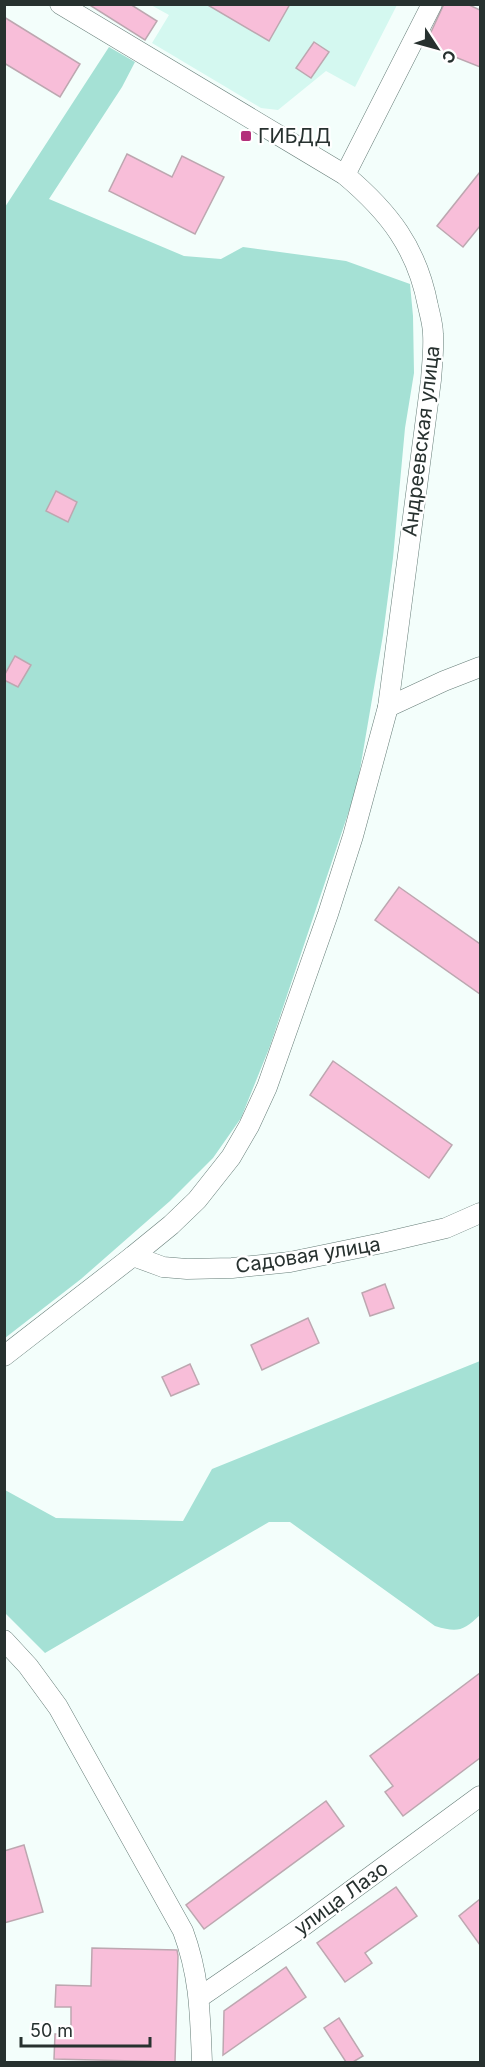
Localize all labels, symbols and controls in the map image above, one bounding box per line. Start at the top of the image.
north arrow [407,18,467,78]
text: С [437,46,461,68]
place label: ГИБДД [258,124,331,148]
marker: ГИБДД [239,129,253,143]
street label: Андреевская улица [397,344,445,538]
street label: Садовая улица [234,1232,382,1278]
street label: улица Лазо [289,1856,393,1940]
scale bar [21,2010,150,2048]
text: 50 m [30,2020,73,2041]

